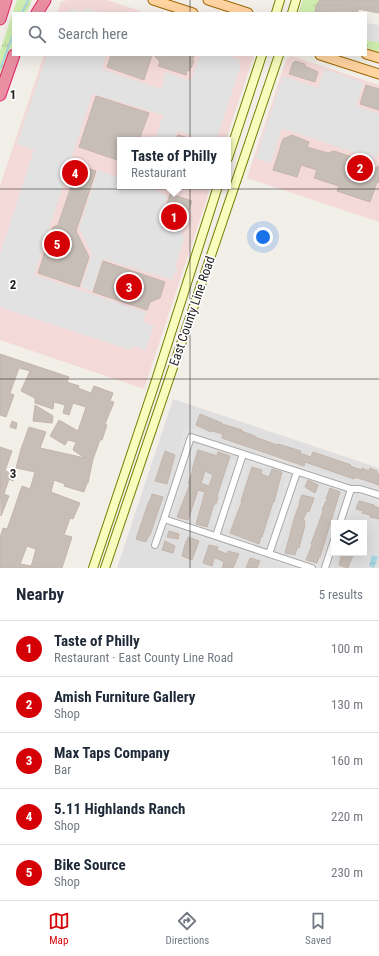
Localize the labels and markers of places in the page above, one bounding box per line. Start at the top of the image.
pin: 2 [347,153,373,183]
pin: 4 [62,158,88,188]
pin: 1 [161,202,187,232]
pin: 5 [44,229,70,259]
pin: 3 [116,272,142,302]

